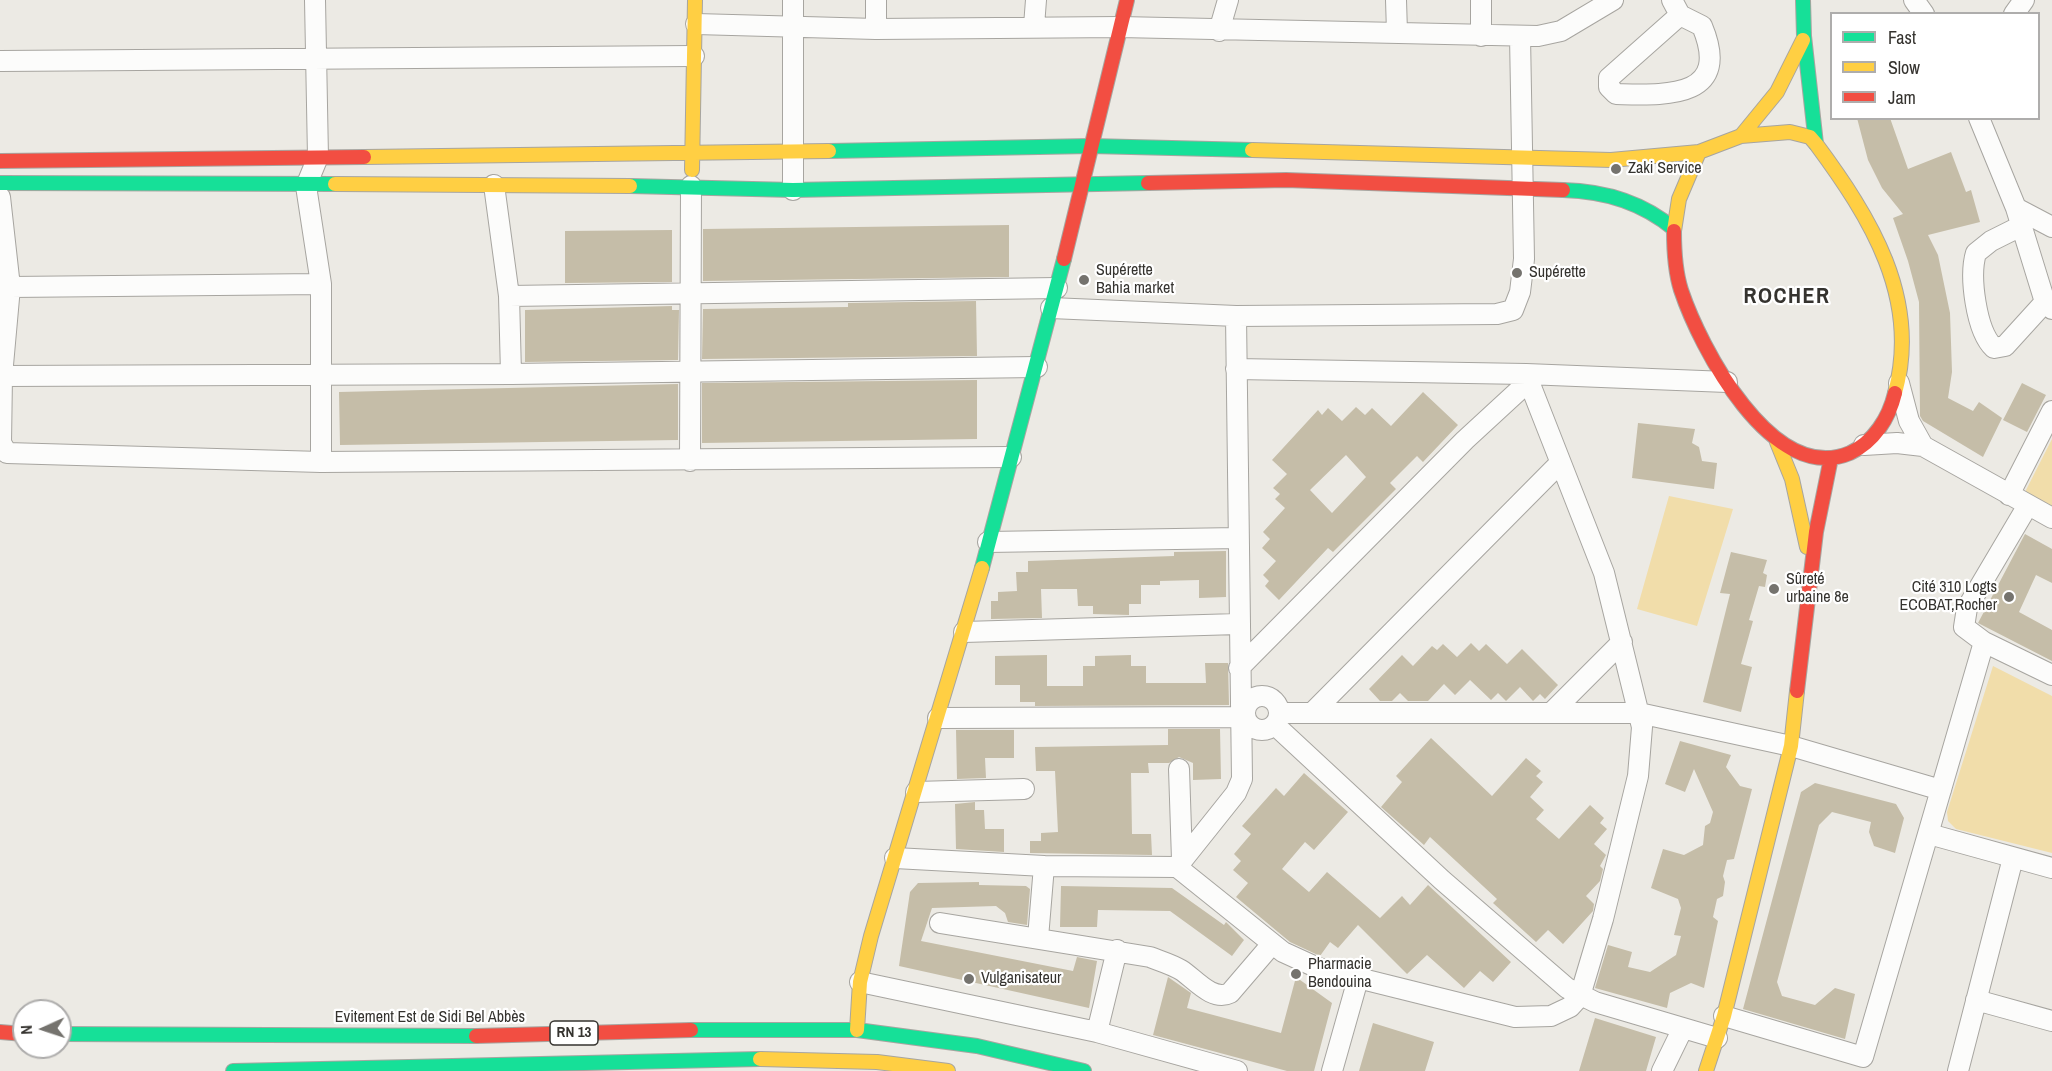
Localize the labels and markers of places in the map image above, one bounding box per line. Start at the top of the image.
place label: Zaki Service [1628,159,1702,179]
marker: Zaki Service [1609,162,1623,176]
place label: Supérette Bahia market [1096,261,1174,299]
place label: Supérette [1529,263,1586,283]
marker: Supérette [1510,266,1524,280]
marker: Supérette Bahia market [1077,273,1091,287]
place label: Sûreté urbaine 8e [1786,570,1849,608]
place label: Cité 310 Logts ECOBAT,Rocher [1900,578,1997,616]
marker: Sûreté urbaine 8e [1767,582,1781,596]
marker: Cité 310 Logts ECOBAT,Rocher [2002,590,2016,604]
place label: Pharmacie Bendouina [1308,955,1371,993]
marker: Pharmacie Bendouina [1289,967,1303,981]
place label: Vulganisateur [981,969,1061,989]
marker: Vulganisateur [962,972,976,986]

